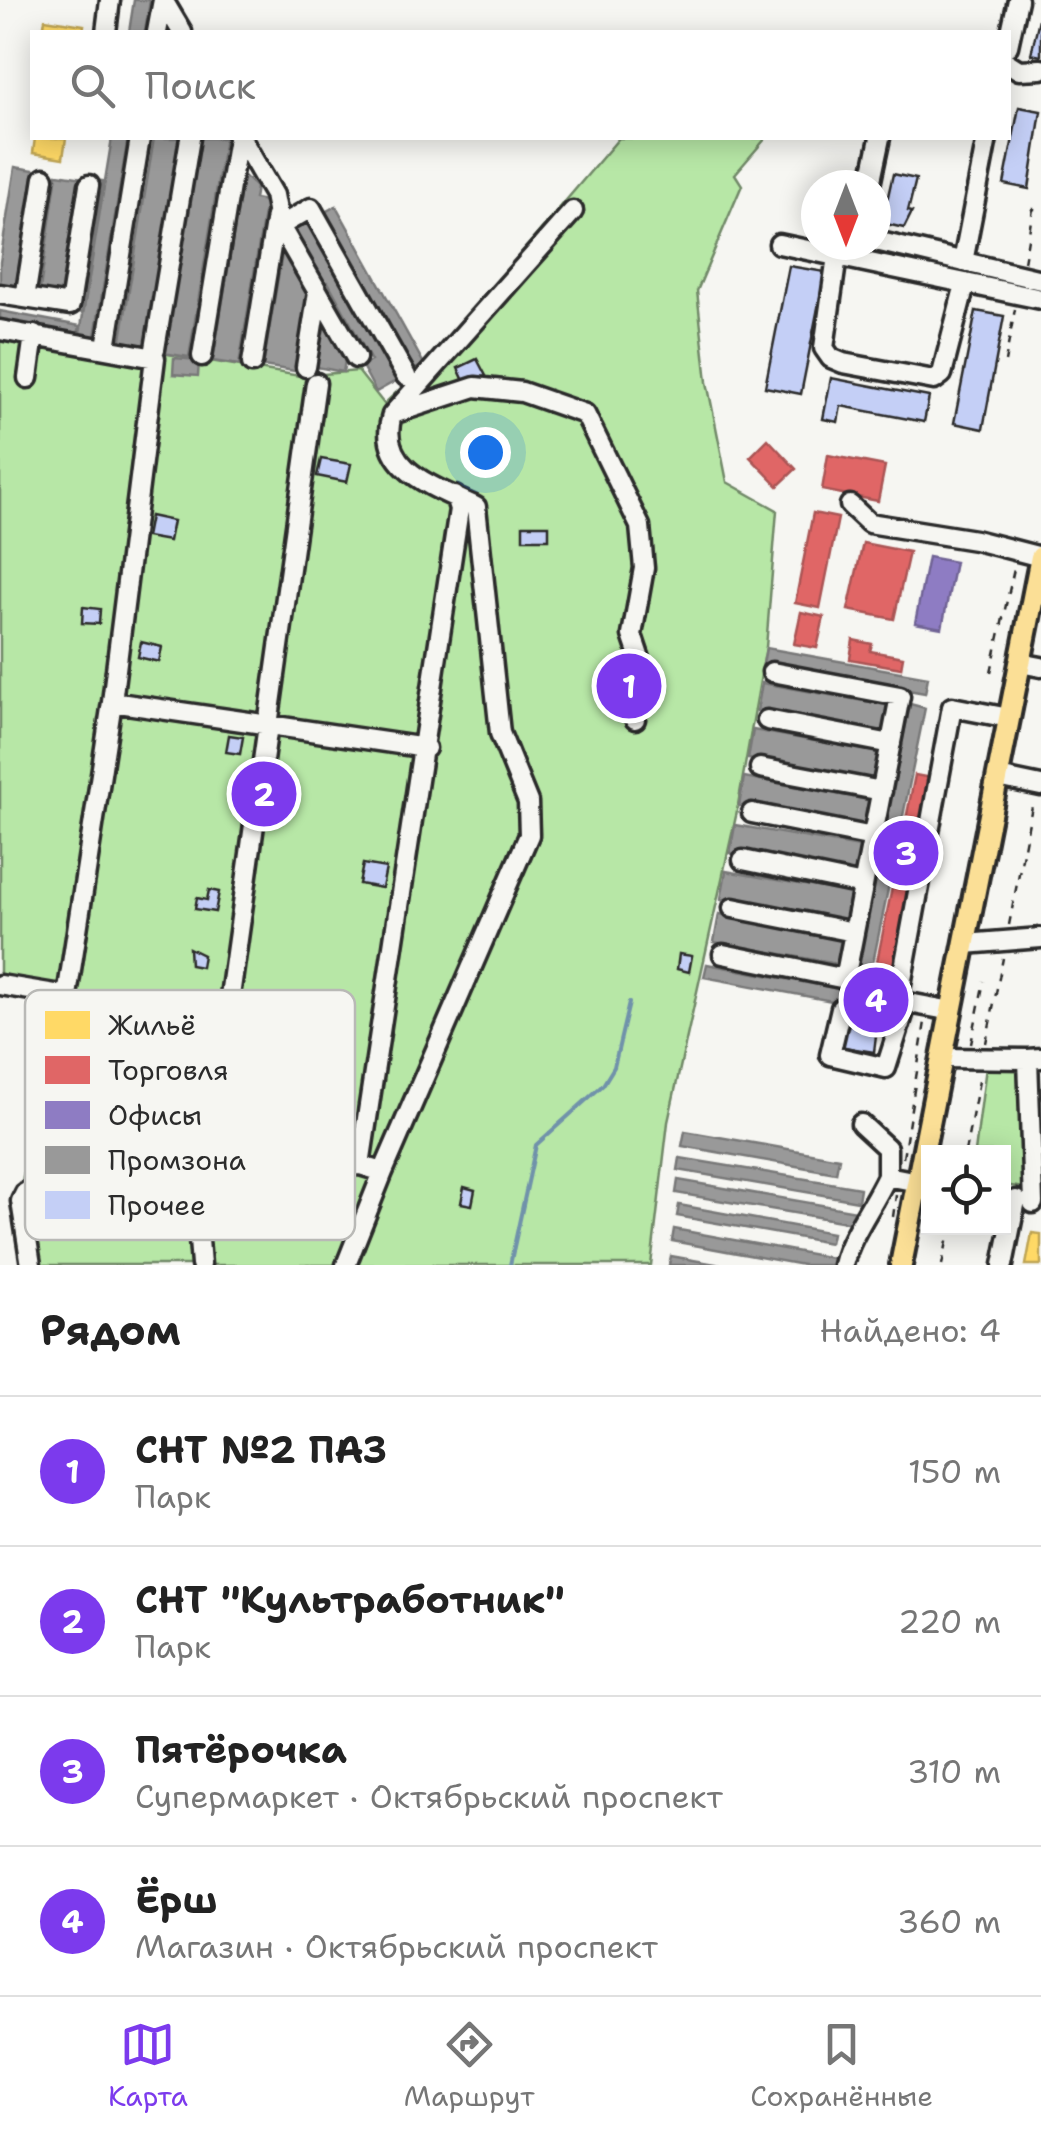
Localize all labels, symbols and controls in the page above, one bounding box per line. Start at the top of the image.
search box [30,30,1011,140]
icon: search [65,58,120,113]
text: Поиск [145,60,256,111]
north arrow [801,170,891,260]
your location [460,427,511,478]
pin: 1 [596,648,662,724]
pin: 2 [232,756,296,832]
pin: 3 [874,816,938,890]
pin: 4 [844,962,908,1038]
legend [25,990,355,1240]
text: Жильё [108,1006,196,1044]
text: Торговля [108,1051,229,1089]
text: Офисы [108,1096,202,1134]
text: Промзона [108,1141,246,1179]
map controls [921,1145,1011,1235]
button: locate [921,1145,1011,1235]
text: Прочее [108,1186,206,1224]
text: Рядом [40,1302,181,1358]
text: Найдено: 4 [820,1309,1001,1352]
text: СНТ №2 ПАЗ [135,1424,386,1475]
text: 1 [65,1450,80,1493]
text: 150 m [908,1450,1001,1493]
text: Парк [135,1475,211,1518]
text: СНТ "Культработник" [135,1574,565,1625]
text: 2 [61,1600,84,1643]
text: 220 m [898,1600,1001,1643]
text: Парк [135,1625,211,1668]
text: Пятёрочка [135,1724,347,1775]
text: 3 [61,1750,84,1793]
text: 310 m [907,1750,1001,1793]
text: Супермаркет · Октябрьский проспект [135,1775,723,1818]
text: Ёрш [135,1874,218,1925]
text: 4 [61,1900,84,1943]
text: 360 m [897,1900,1001,1943]
text: Магазин · Октябрьский проспект [135,1925,658,1968]
tab: Карта [108,2017,188,2115]
tab: Маршрут [404,2017,534,2115]
tab: Сохранённые [750,2017,933,2115]

